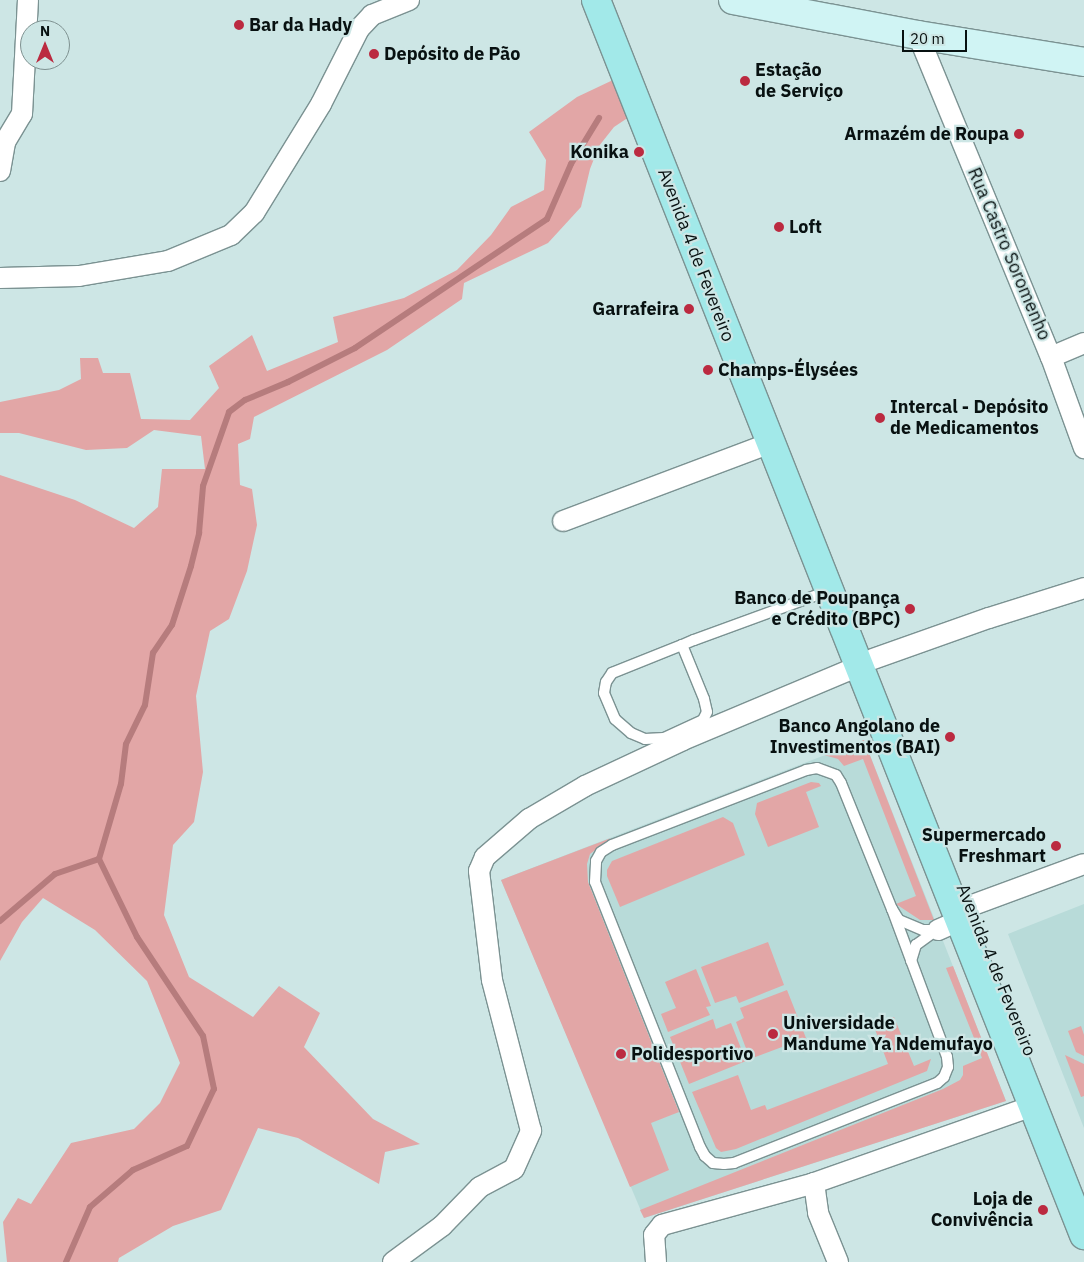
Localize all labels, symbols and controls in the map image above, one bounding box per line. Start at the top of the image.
place label: Bar da Hady [249,14,352,36]
marker: Bar da Hady [233,19,245,31]
north arrow [20,20,70,70]
scale bar [904,20,969,52]
text: N [40,22,50,40]
text: 20 m [910,29,945,48]
place label: Depósito de Pão [384,43,520,65]
marker: Depósito de Pão [368,48,380,60]
place label: Estação de Serviço [755,60,843,102]
marker: Estação de Serviço [739,75,751,87]
place label: Armazém de Roupa [844,123,1009,145]
marker: Armazém de Roupa [1013,128,1025,140]
place label: Konika [570,141,629,163]
marker: Konika [633,146,645,158]
street label: Rua Castro Soromenho [963,164,1055,344]
street label: Avenida 4 de Fevereiro [653,165,739,345]
place label: Loft [789,216,822,238]
marker: Loft [773,221,785,233]
place label: Garrafeira [592,298,679,320]
marker: Garrafeira [683,303,695,315]
place label: Champs-Élysées [718,359,858,381]
marker: Champs-Élysées [702,364,714,376]
place label: Intercal - Depósito de Medicamentos [890,397,1048,439]
marker: Intercal - Depósito de Medicamentos [874,412,886,424]
place label: Banco de Poupança e Crédito (BPC) [734,588,900,630]
marker: Banco de Poupança e Crédito (BPC) [904,603,916,615]
place label: Banco Angolano de Investimentos (BAI) [770,716,940,759]
marker: Banco Angolano de Investimentos (BAI) [944,731,956,743]
place label: Supermercado Freshmart [922,825,1046,868]
marker: Supermercado Freshmart [1050,840,1062,852]
street label: Avenida 4 de Fevereiro [952,881,1040,1059]
place label: Universidade Mandume Ya Ndemufayo [783,1013,993,1056]
marker: Universidade Mandume Ya Ndemufayo [767,1028,779,1040]
place label: Polidesportivo [631,1043,754,1065]
marker: Polidesportivo [615,1048,627,1060]
place label: Loja de Convivência [931,1189,1033,1232]
marker: Loja de Convivência [1037,1204,1049,1216]

